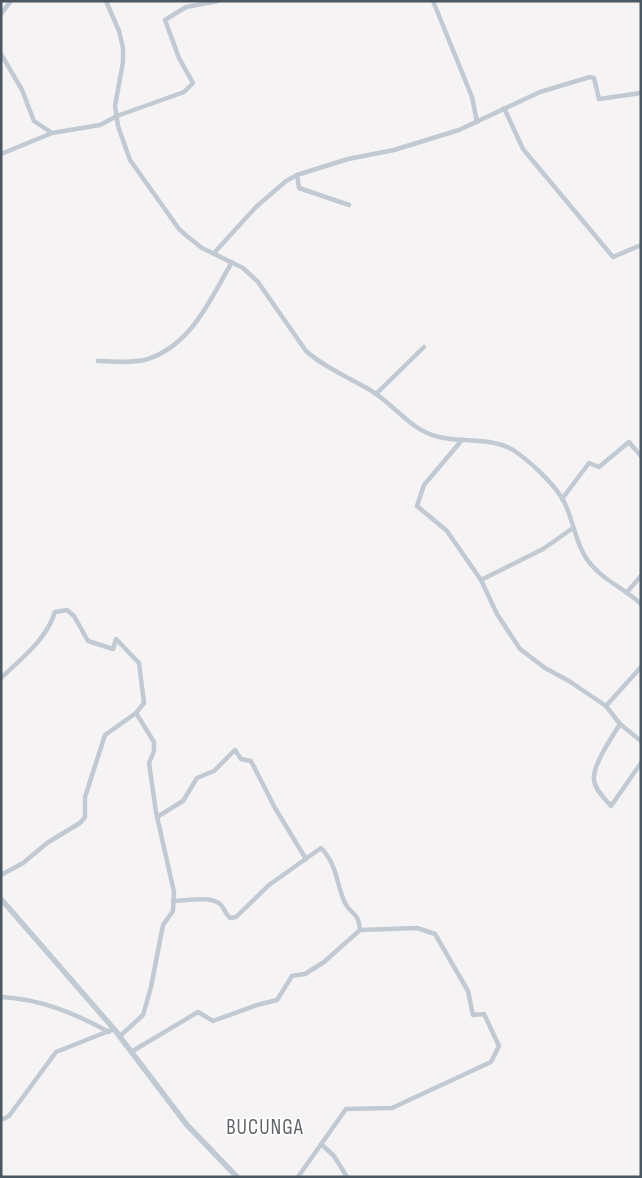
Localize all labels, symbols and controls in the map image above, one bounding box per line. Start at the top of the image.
district label: BUCUNGA [226,1115,304,1140]

